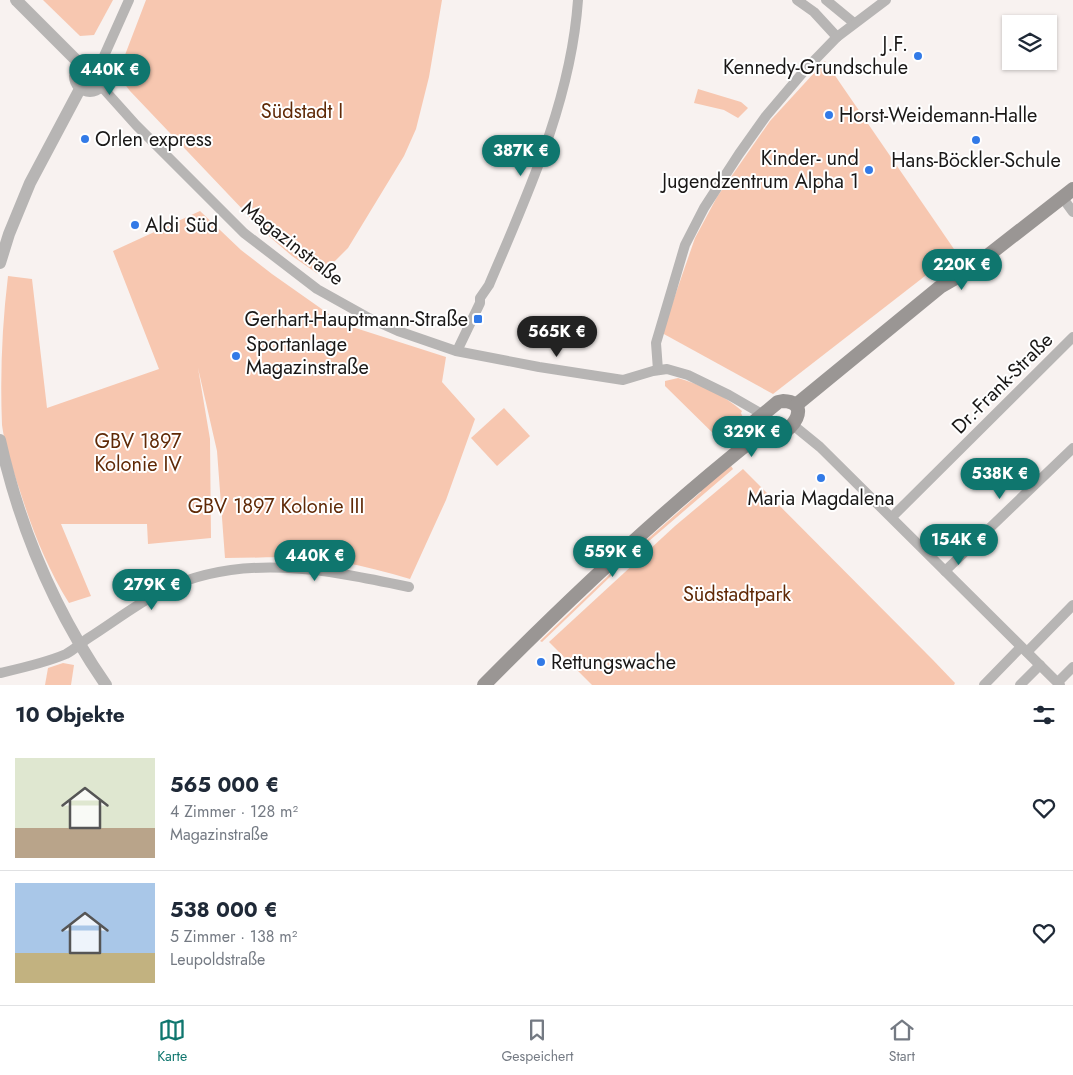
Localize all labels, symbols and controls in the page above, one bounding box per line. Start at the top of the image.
map controls [1002,15,1057,70]
button: layers [1002,15,1057,70]
place label: J.F. Kennedy-Grundschule [723,30,908,82]
marker: J.F. Kennedy-Grundschule [912,50,924,62]
pin: 440K € [69,54,151,96]
text: 440K € [80,58,140,81]
park label: Südstadt I [261,97,343,126]
place label: Horst-Weidemann-Halle [839,101,1037,130]
marker: Horst-Weidemann-Halle [823,109,835,121]
place label: Orlen express [95,125,212,154]
marker: Orlen express [79,133,91,145]
pin: 387K € [480,134,562,177]
marker: Hans-Böckler-Schule [970,134,982,146]
text: 387K € [493,139,549,162]
place label: Kinder- und Jugendzentrum Alpha 1 [659,144,859,196]
place label: Hans-Böckler-Schule [891,146,1061,175]
marker: Kinder- und Jugendzentrum Alpha 1 [863,164,875,176]
street label: Magazinstraße [235,194,350,293]
place label: Aldi Süd [145,211,218,240]
marker: Aldi Süd [129,219,141,231]
pin: 220K € [921,248,1003,291]
text: 220K € [933,253,991,276]
place label: Gerhart-Hauptmann-Straße [244,305,468,334]
marker: Gerhart-Hauptmann-Straße [472,313,484,325]
pin: 565K € [516,316,598,358]
text: 565K € [528,320,586,343]
street label: Dr.-Frank-Straße [945,326,1060,441]
place label: Sportanlage Magazinstraße [246,330,369,382]
marker: Sportanlage Magazinstraße [230,350,242,362]
pin: 329K € [711,416,793,458]
text: 329K € [723,420,781,443]
park label: GBV 1897 Kolonie IV [94,427,182,479]
pin: 538K € [959,458,1041,500]
text: 538K € [972,462,1028,485]
marker: Maria Magdalena [815,472,827,484]
place label: Maria Magdalena [748,484,894,513]
park label: GBV 1897 Kolonie III [188,492,364,521]
pin: 154K € [918,524,1000,566]
text: 154K € [931,528,987,551]
pin: 559K € [572,536,654,578]
pin: 440K € [274,540,356,582]
text: 559K € [584,540,642,563]
text: 440K € [285,544,345,567]
pin: 279K € [111,568,193,611]
text: 279K € [123,573,181,596]
park label: Südstadtpark [683,580,791,609]
place label: Rettungswache [551,648,676,677]
marker: Rettungswache [535,656,547,668]
text: 10 Objekte [15,700,125,730]
icon: filters [1030,701,1058,729]
text: 565 000 € [170,770,279,800]
icon: home [55,778,115,838]
icon: heart [1030,794,1058,822]
text: 4 Zimmer · 128 m² [170,800,298,823]
text: Magazinstraße [170,823,268,846]
text: 538 000 € [170,895,278,925]
icon: home [55,903,115,963]
icon: heart [1030,919,1058,947]
text: 5 Zimmer · 138 m² [170,925,297,948]
text: Leupoldstraße [170,948,265,971]
tab: Karte [157,1016,187,1066]
tab: Gespeichert [502,1016,573,1066]
tab: Start [888,1016,916,1066]

